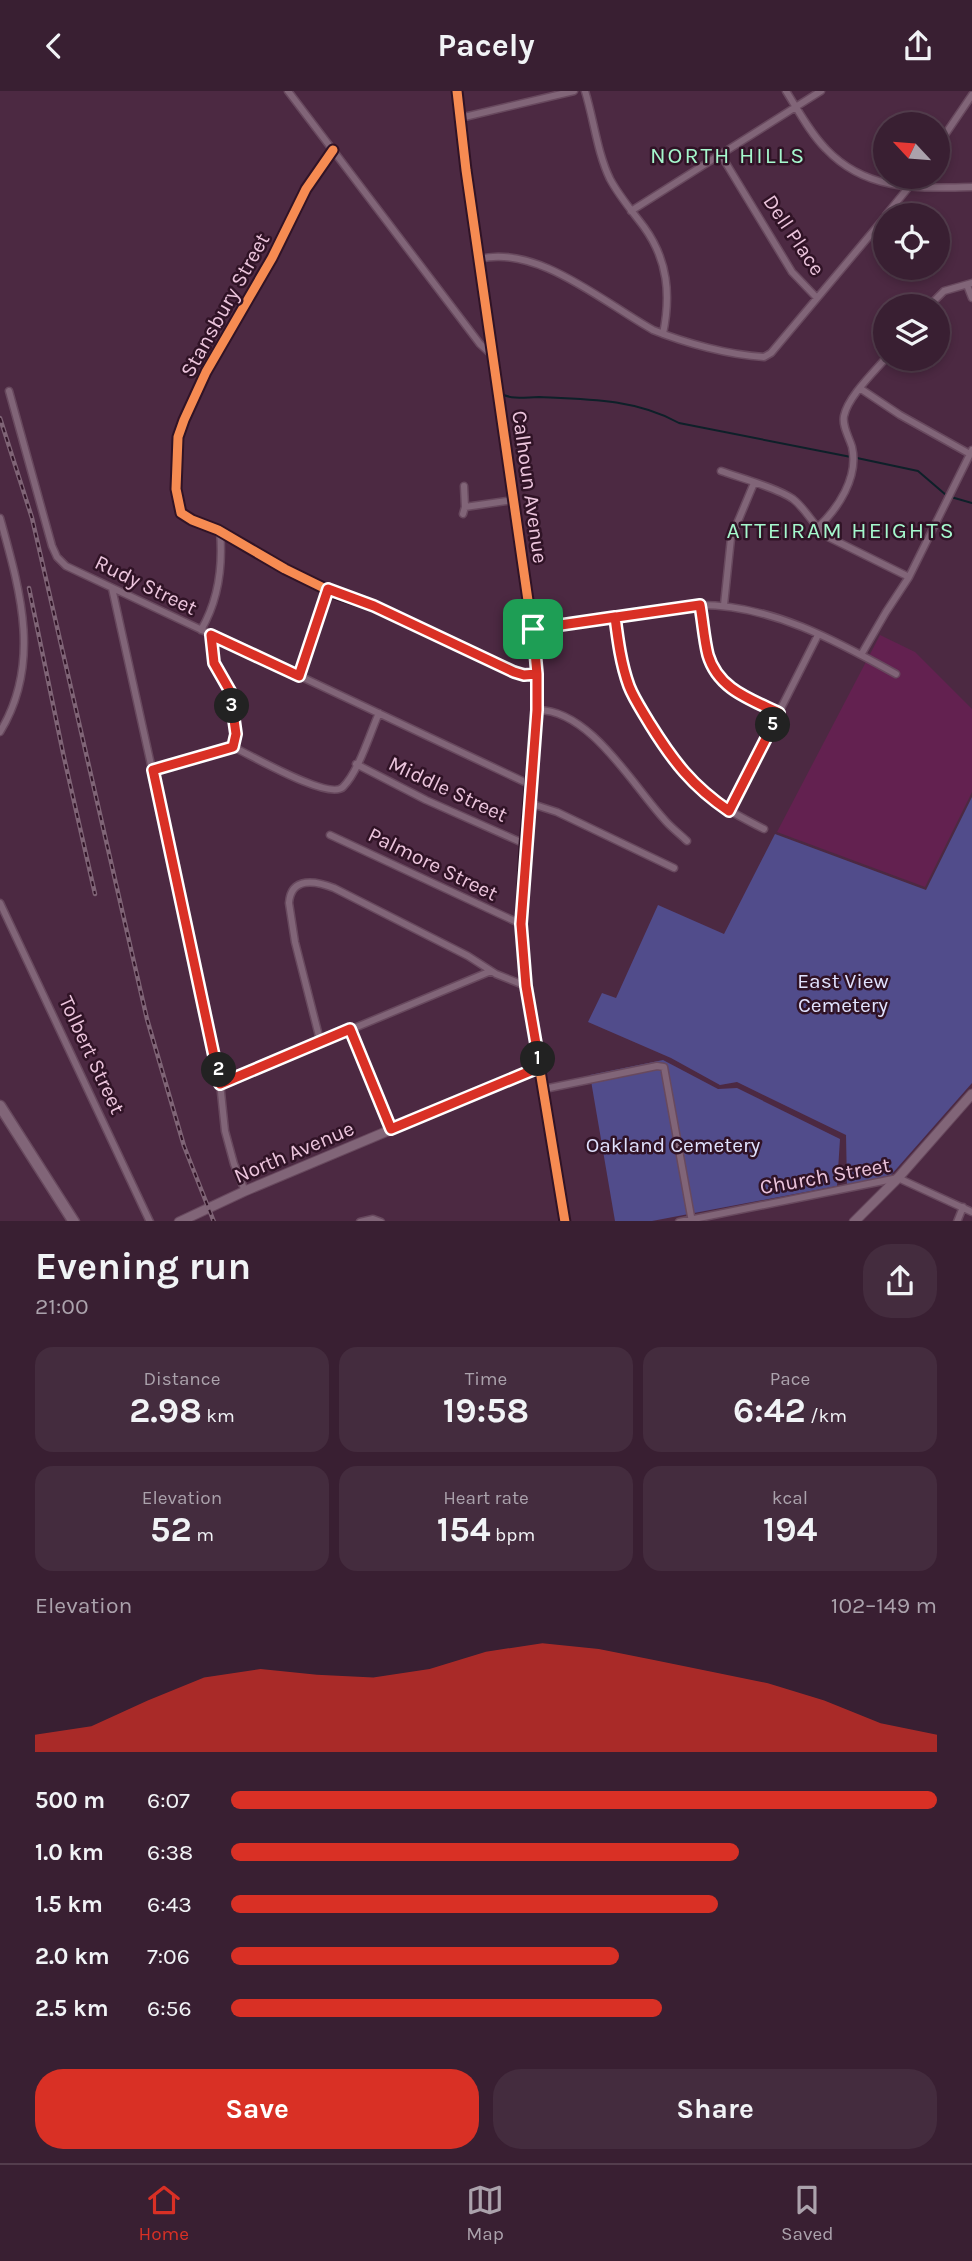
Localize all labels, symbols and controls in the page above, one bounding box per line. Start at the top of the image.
icon: back [35,27,73,65]
text: Pacely [437,27,535,64]
icon: share [899,27,937,65]
north arrow [873,112,950,189]
map controls [873,112,950,371]
district label: NORTH HILLS [650,142,806,169]
street label: Dell Place [758,190,830,280]
button: locate [873,203,950,280]
street label: Stansbury Street [175,229,275,381]
button: layers [873,294,950,371]
street label: Calhoun Avenue [507,409,553,565]
district label: ATTEIRAM HEIGHTS [726,517,956,544]
street label: Rudy Street [91,550,201,620]
pin [503,599,563,659]
icon: arrive [514,610,552,648]
pin: 3 [215,689,250,723]
text: 3 [226,694,237,716]
pin: 5 [756,707,790,743]
text: 5 [767,713,778,735]
street label: Middle Street [385,751,511,827]
street label: Palmore Street [364,822,502,906]
park label: East View Cemetery [797,969,889,1017]
street label: Tolbert Street [54,992,130,1118]
pin: 1 [520,1041,556,1077]
text: 1 [534,1047,541,1069]
pin: 2 [202,1053,236,1087]
text: 2 [213,1058,224,1080]
street label: North Avenue [230,1116,358,1188]
park label: Oakland Cemetery [586,1133,761,1157]
street label: Church Street [758,1153,892,1199]
text: Evening run [35,1244,251,1289]
button: share [863,1244,937,1318]
text: 21:00 [35,1293,89,1320]
text: Distance [144,1368,220,1390]
text: Time [465,1368,507,1390]
text: Pace [770,1368,810,1390]
text: 2.98 [129,1390,202,1431]
text: 19:58 [443,1390,529,1431]
text: 6:42 [733,1390,806,1431]
text: km [202,1405,235,1427]
text: /km [806,1405,847,1427]
text: Elevation [142,1487,222,1509]
text: Heart rate [443,1487,529,1509]
text: kcal [772,1487,808,1509]
text: 52 [150,1509,192,1550]
text: 154 [437,1509,491,1550]
text: 194 [763,1509,817,1550]
text: m [192,1524,214,1546]
text: bpm [491,1524,535,1546]
text: Elevation [35,1592,132,1619]
text: 102–149 m [831,1592,937,1619]
text: 500 m [35,1787,105,1814]
text: 6:07 [147,1787,190,1814]
text: 1.0 km [35,1839,104,1866]
text: 6:38 [147,1839,193,1866]
text: 1.5 km [35,1891,103,1918]
text: 6:43 [147,1891,192,1918]
text: 2.0 km [35,1943,110,1970]
text: 7:06 [147,1943,190,1970]
text: 2.5 km [35,1995,109,2022]
text: 6:56 [147,1995,192,2022]
button: Save [35,2069,479,2149]
button: Share [493,2069,937,2149]
tab: Home [138,2181,189,2245]
tab: Map [466,2181,504,2245]
tab: Saved [781,2181,834,2245]

